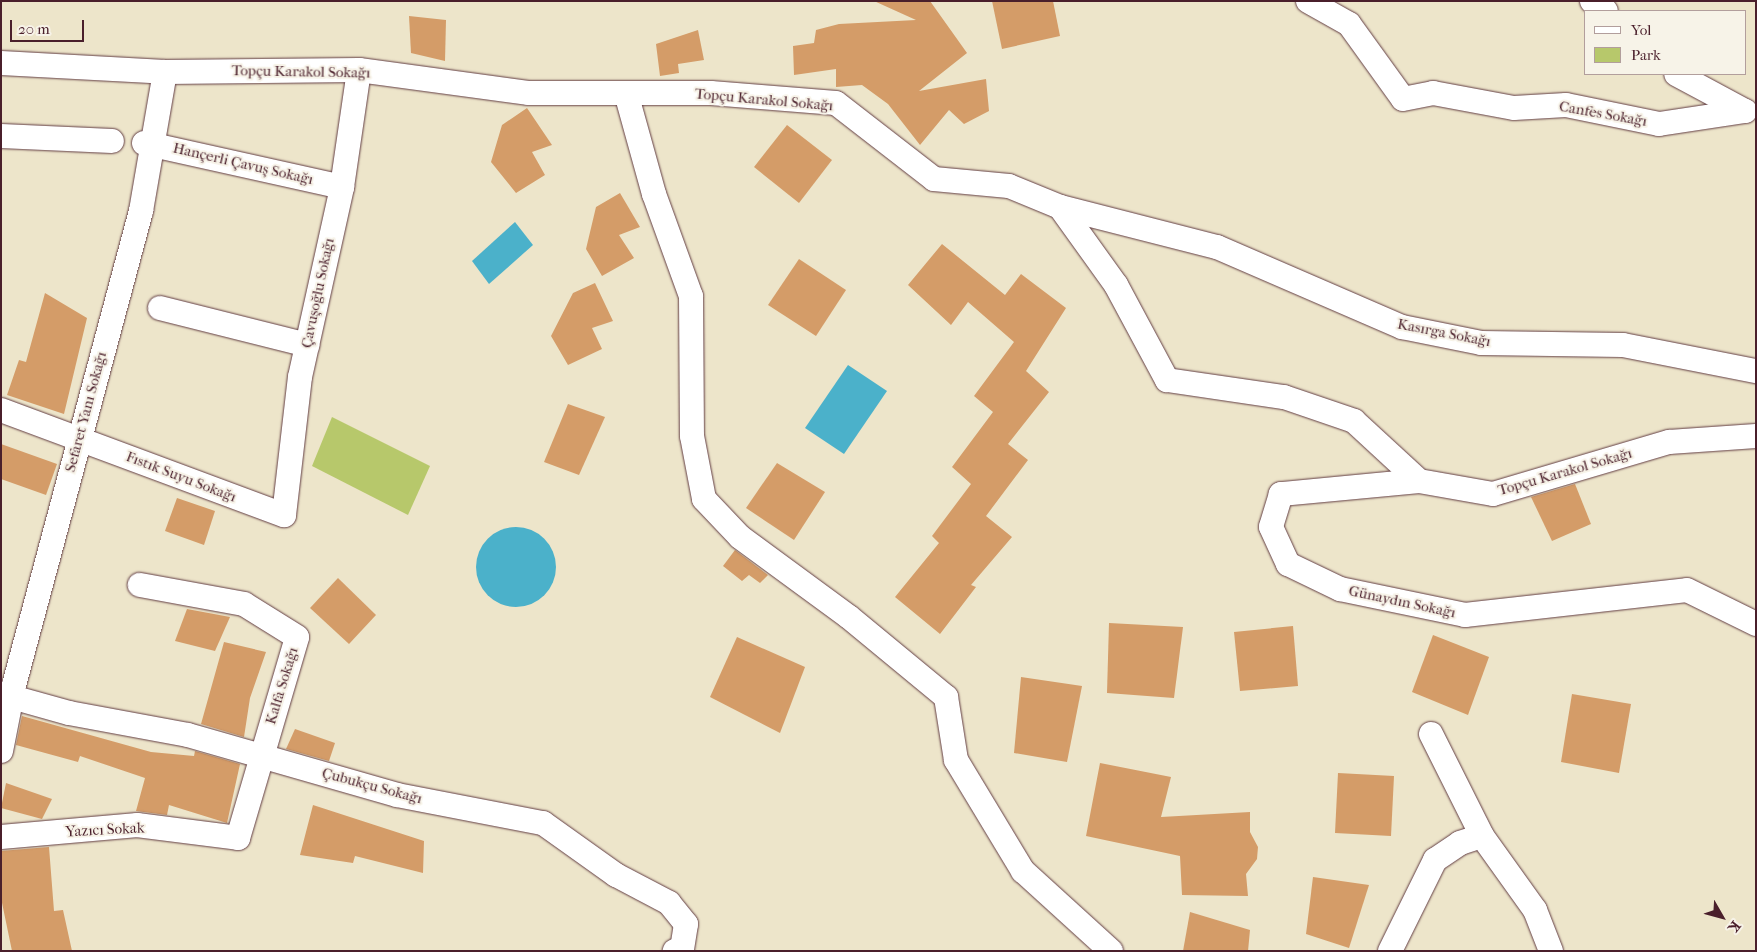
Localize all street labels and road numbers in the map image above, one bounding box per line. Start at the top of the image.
street label: Topçu Karakol Sokağı [231,62,371,82]
street label: Topçu Karakol Sokağı [694,85,834,115]
street label: Canfes Sokağı [1558,97,1648,131]
street label: Hançerli Çavuş Sokağı [171,139,315,189]
street label: Çavuşoğlu Sokağı [298,236,338,350]
street label: Kasırga Sokağı [1396,315,1492,351]
street label: Sefaret Yanı Sokağı [61,350,111,474]
street label: Topçu Karakol Sokağı [1496,444,1634,500]
street label: Fıstık Suyu Sokağı [123,448,239,506]
street label: Günaydın Sokağı [1347,582,1457,622]
street label: Kalfa Sokağı [262,645,302,727]
street label: Çubukçu Sokağı [320,764,424,808]
street label: Yazıcı Sokak [65,819,145,841]

